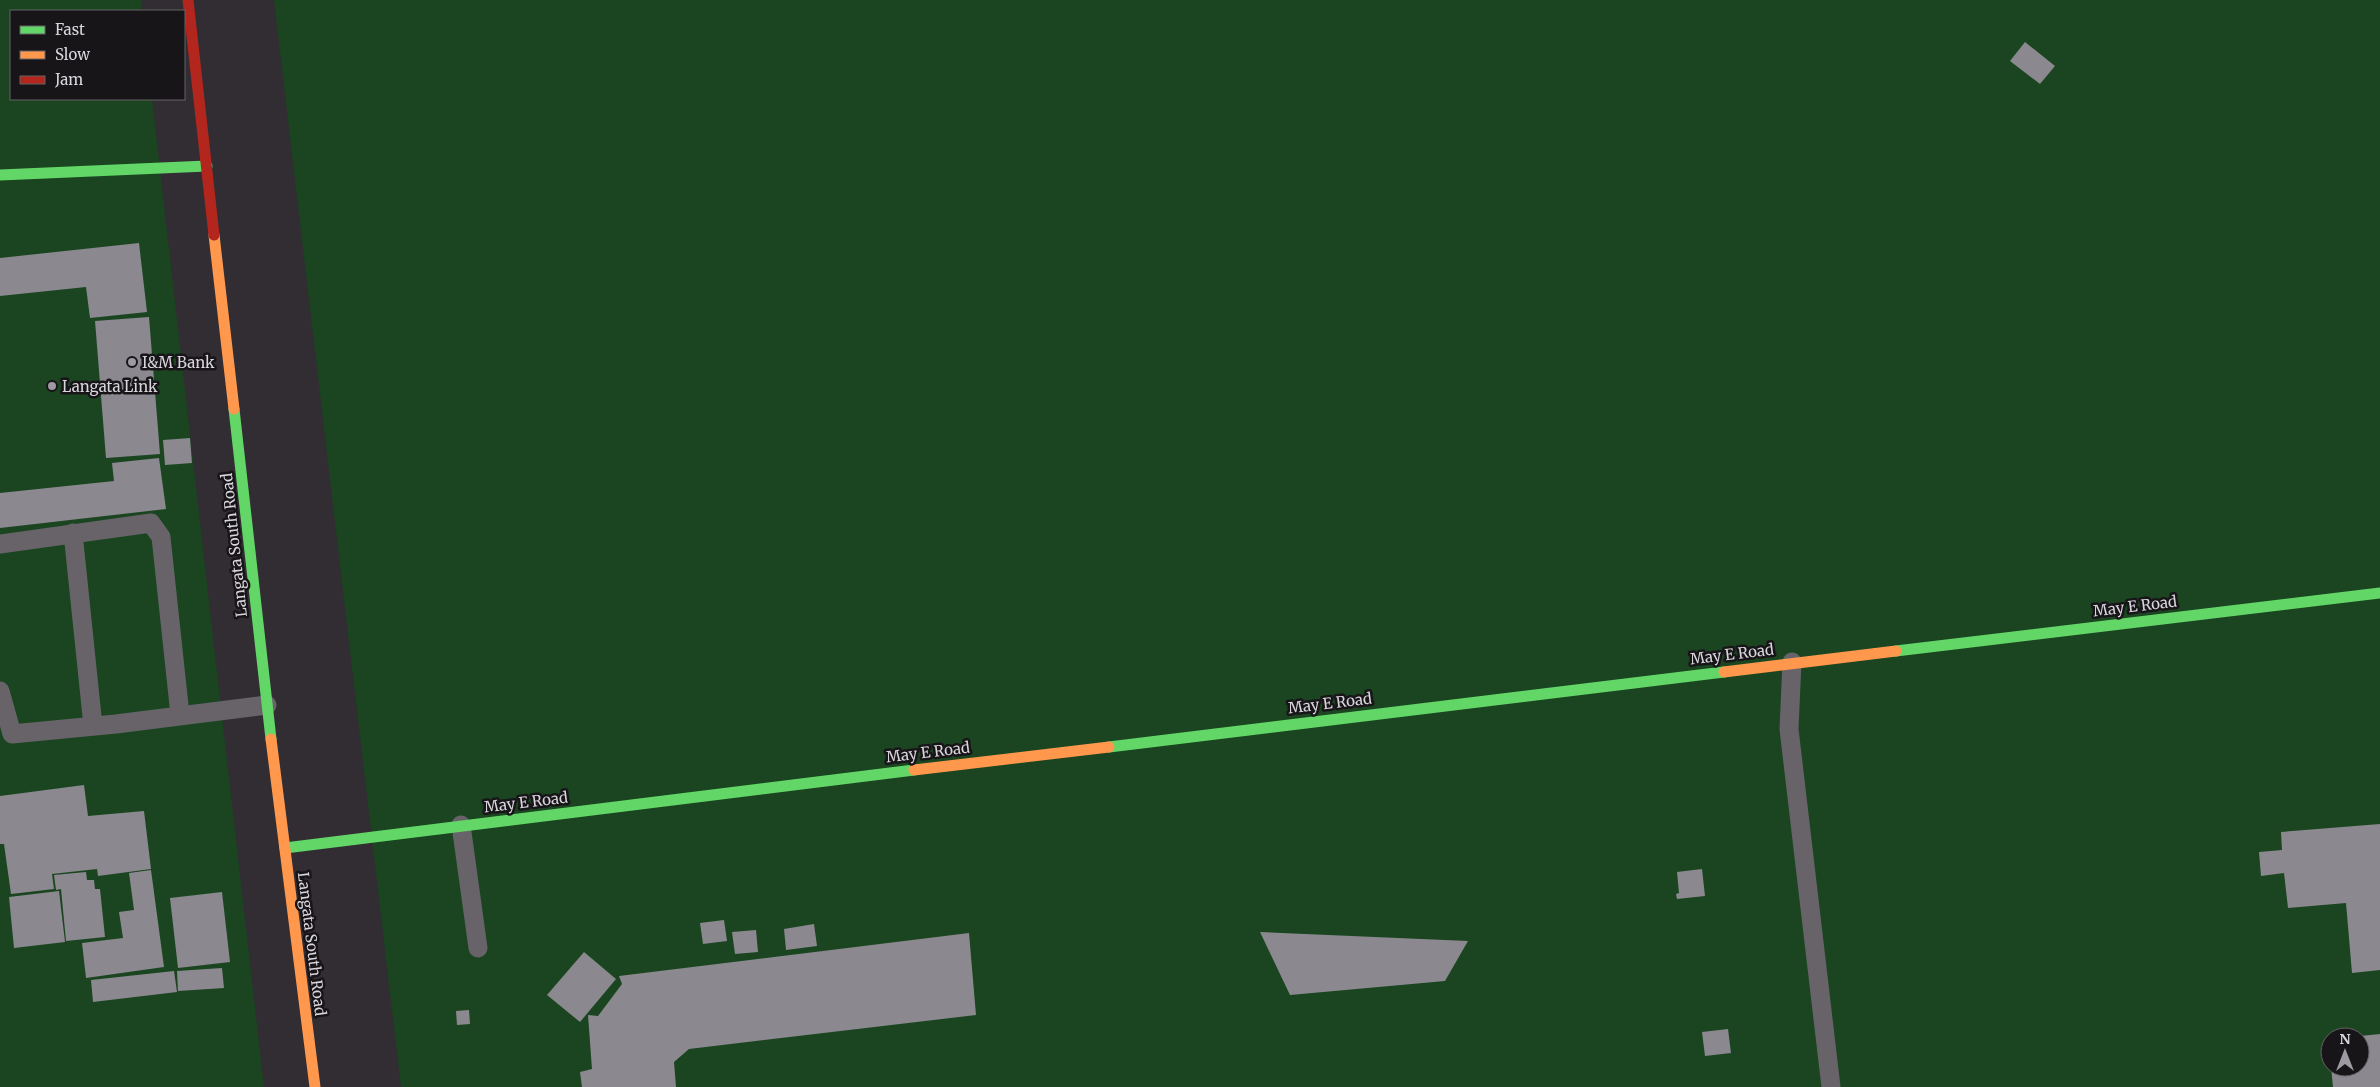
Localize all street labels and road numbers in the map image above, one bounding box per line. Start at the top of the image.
street label: Langata South Road [217,472,251,618]
street label: May E Road [2092,591,2178,621]
street label: May E Road [1689,639,1775,669]
street label: May E Road [1287,688,1373,718]
street label: May E Road [885,737,971,767]
street label: May E Road [483,787,569,817]
street label: Langata South Road [294,871,330,1017]

